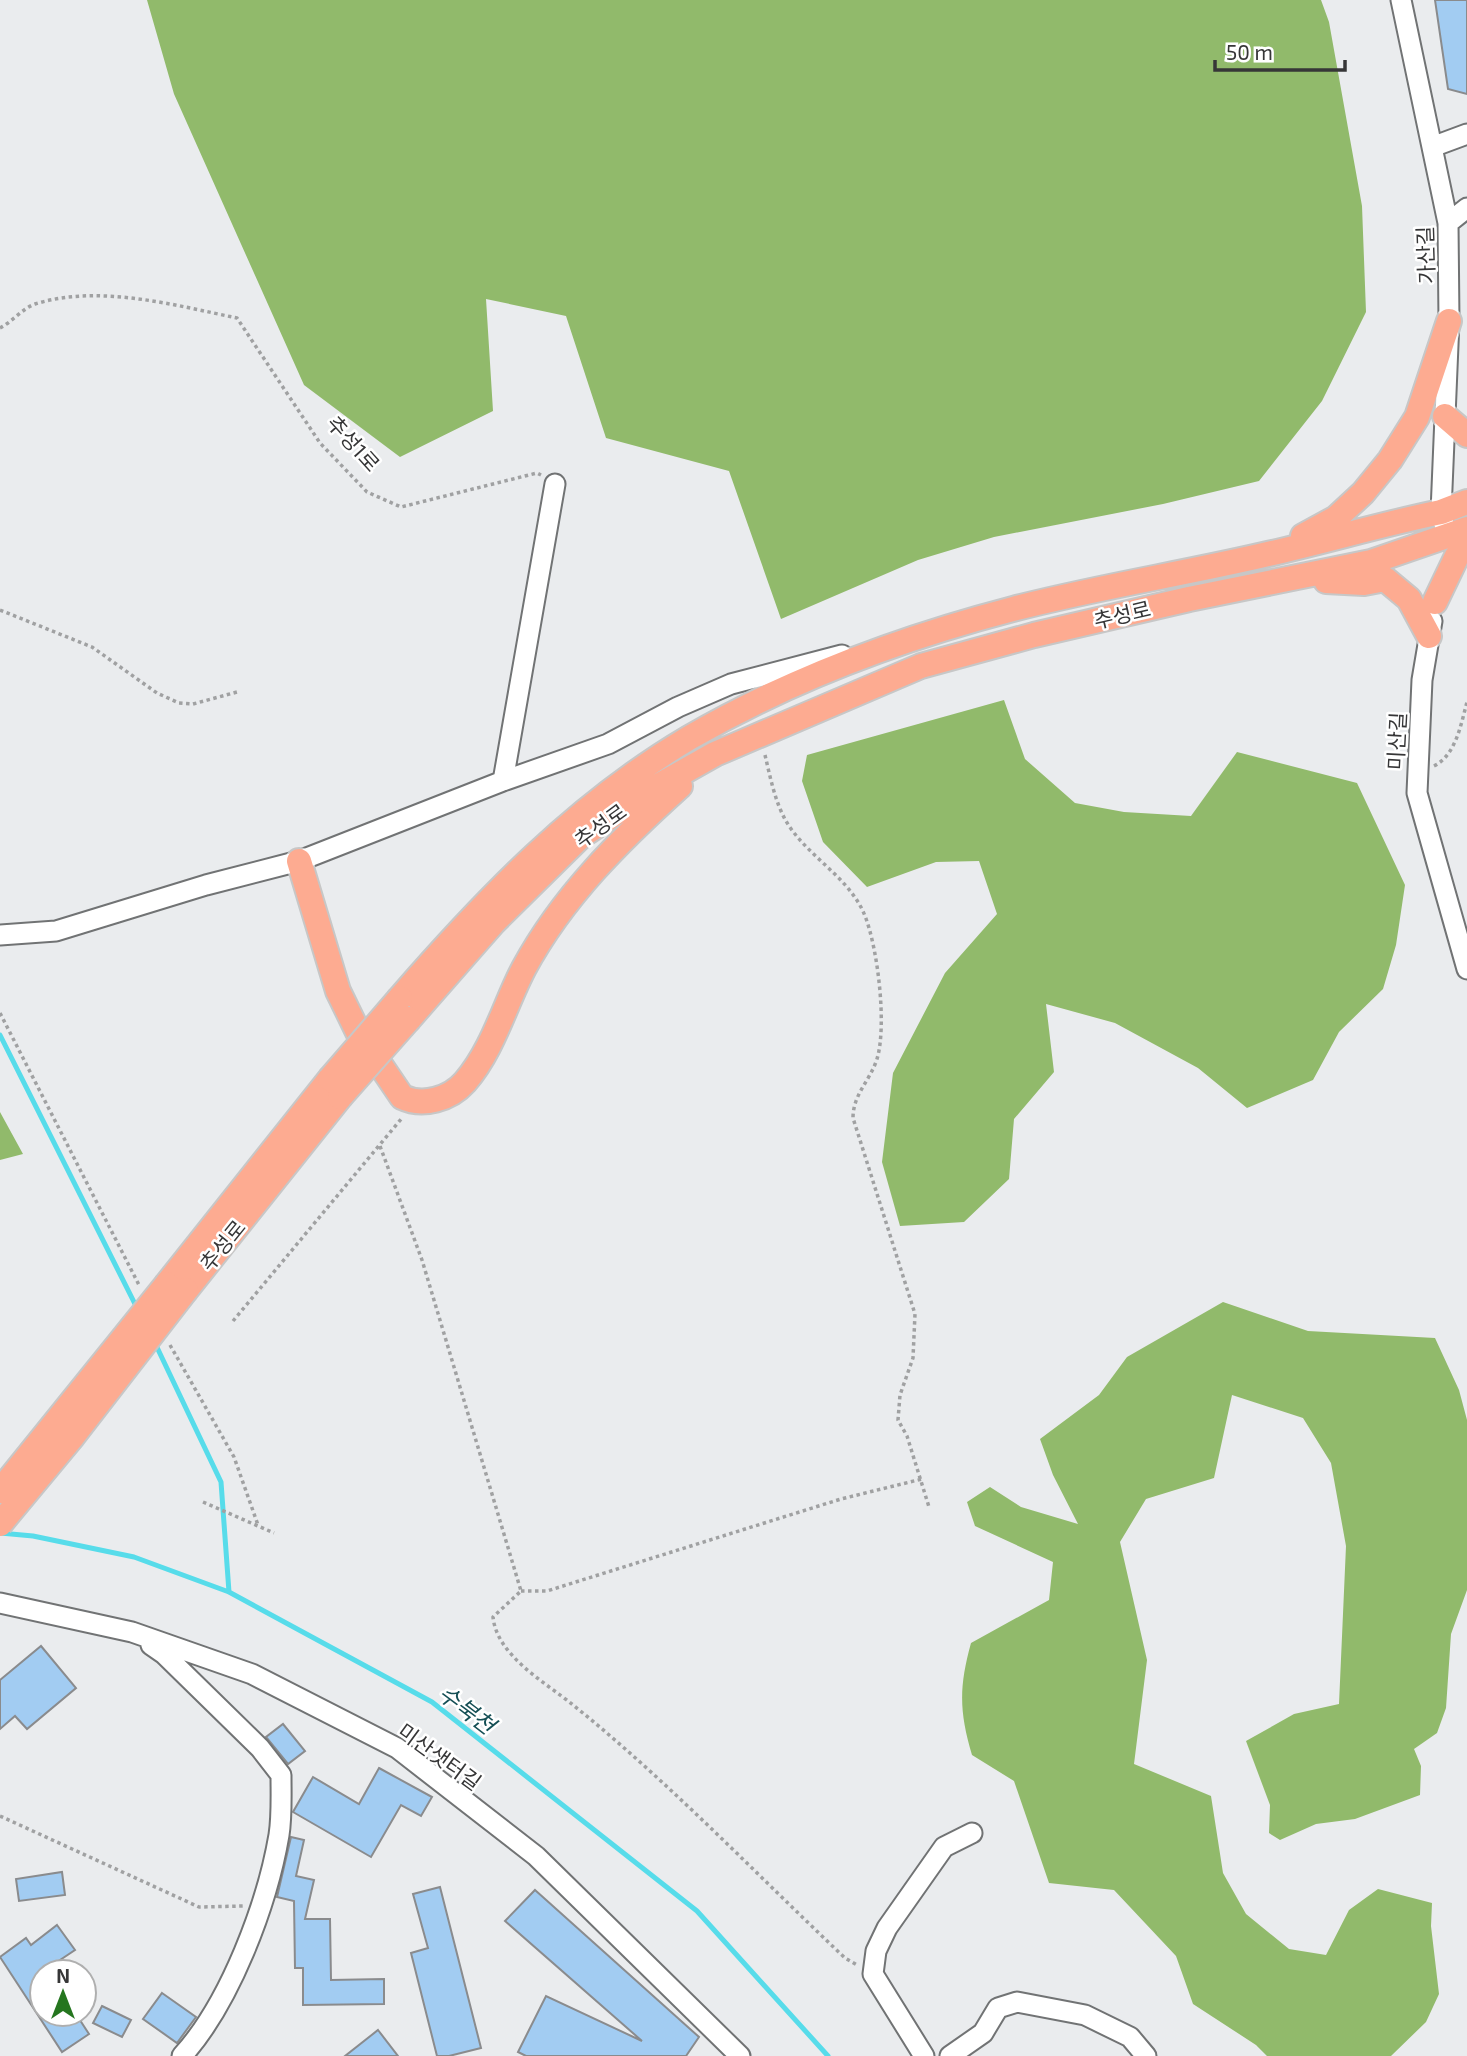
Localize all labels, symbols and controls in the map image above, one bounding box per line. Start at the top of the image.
scale bar [1215,28,1344,72]
text: 50 m [1226,39,1273,64]
street label: 가산길 [1411,226,1439,284]
street label: 추성1로 [323,410,385,476]
street label: 추성로 [1091,595,1153,633]
street label: 미산길 [1382,711,1410,771]
street label: 추성로 [569,798,631,852]
street label: 추성로 [194,1215,250,1275]
water label: 수북천 [433,1679,503,1741]
street label: 미산샛터길 [394,1717,486,1795]
north arrow [28,1958,98,2028]
text: N [56,1964,70,1987]

